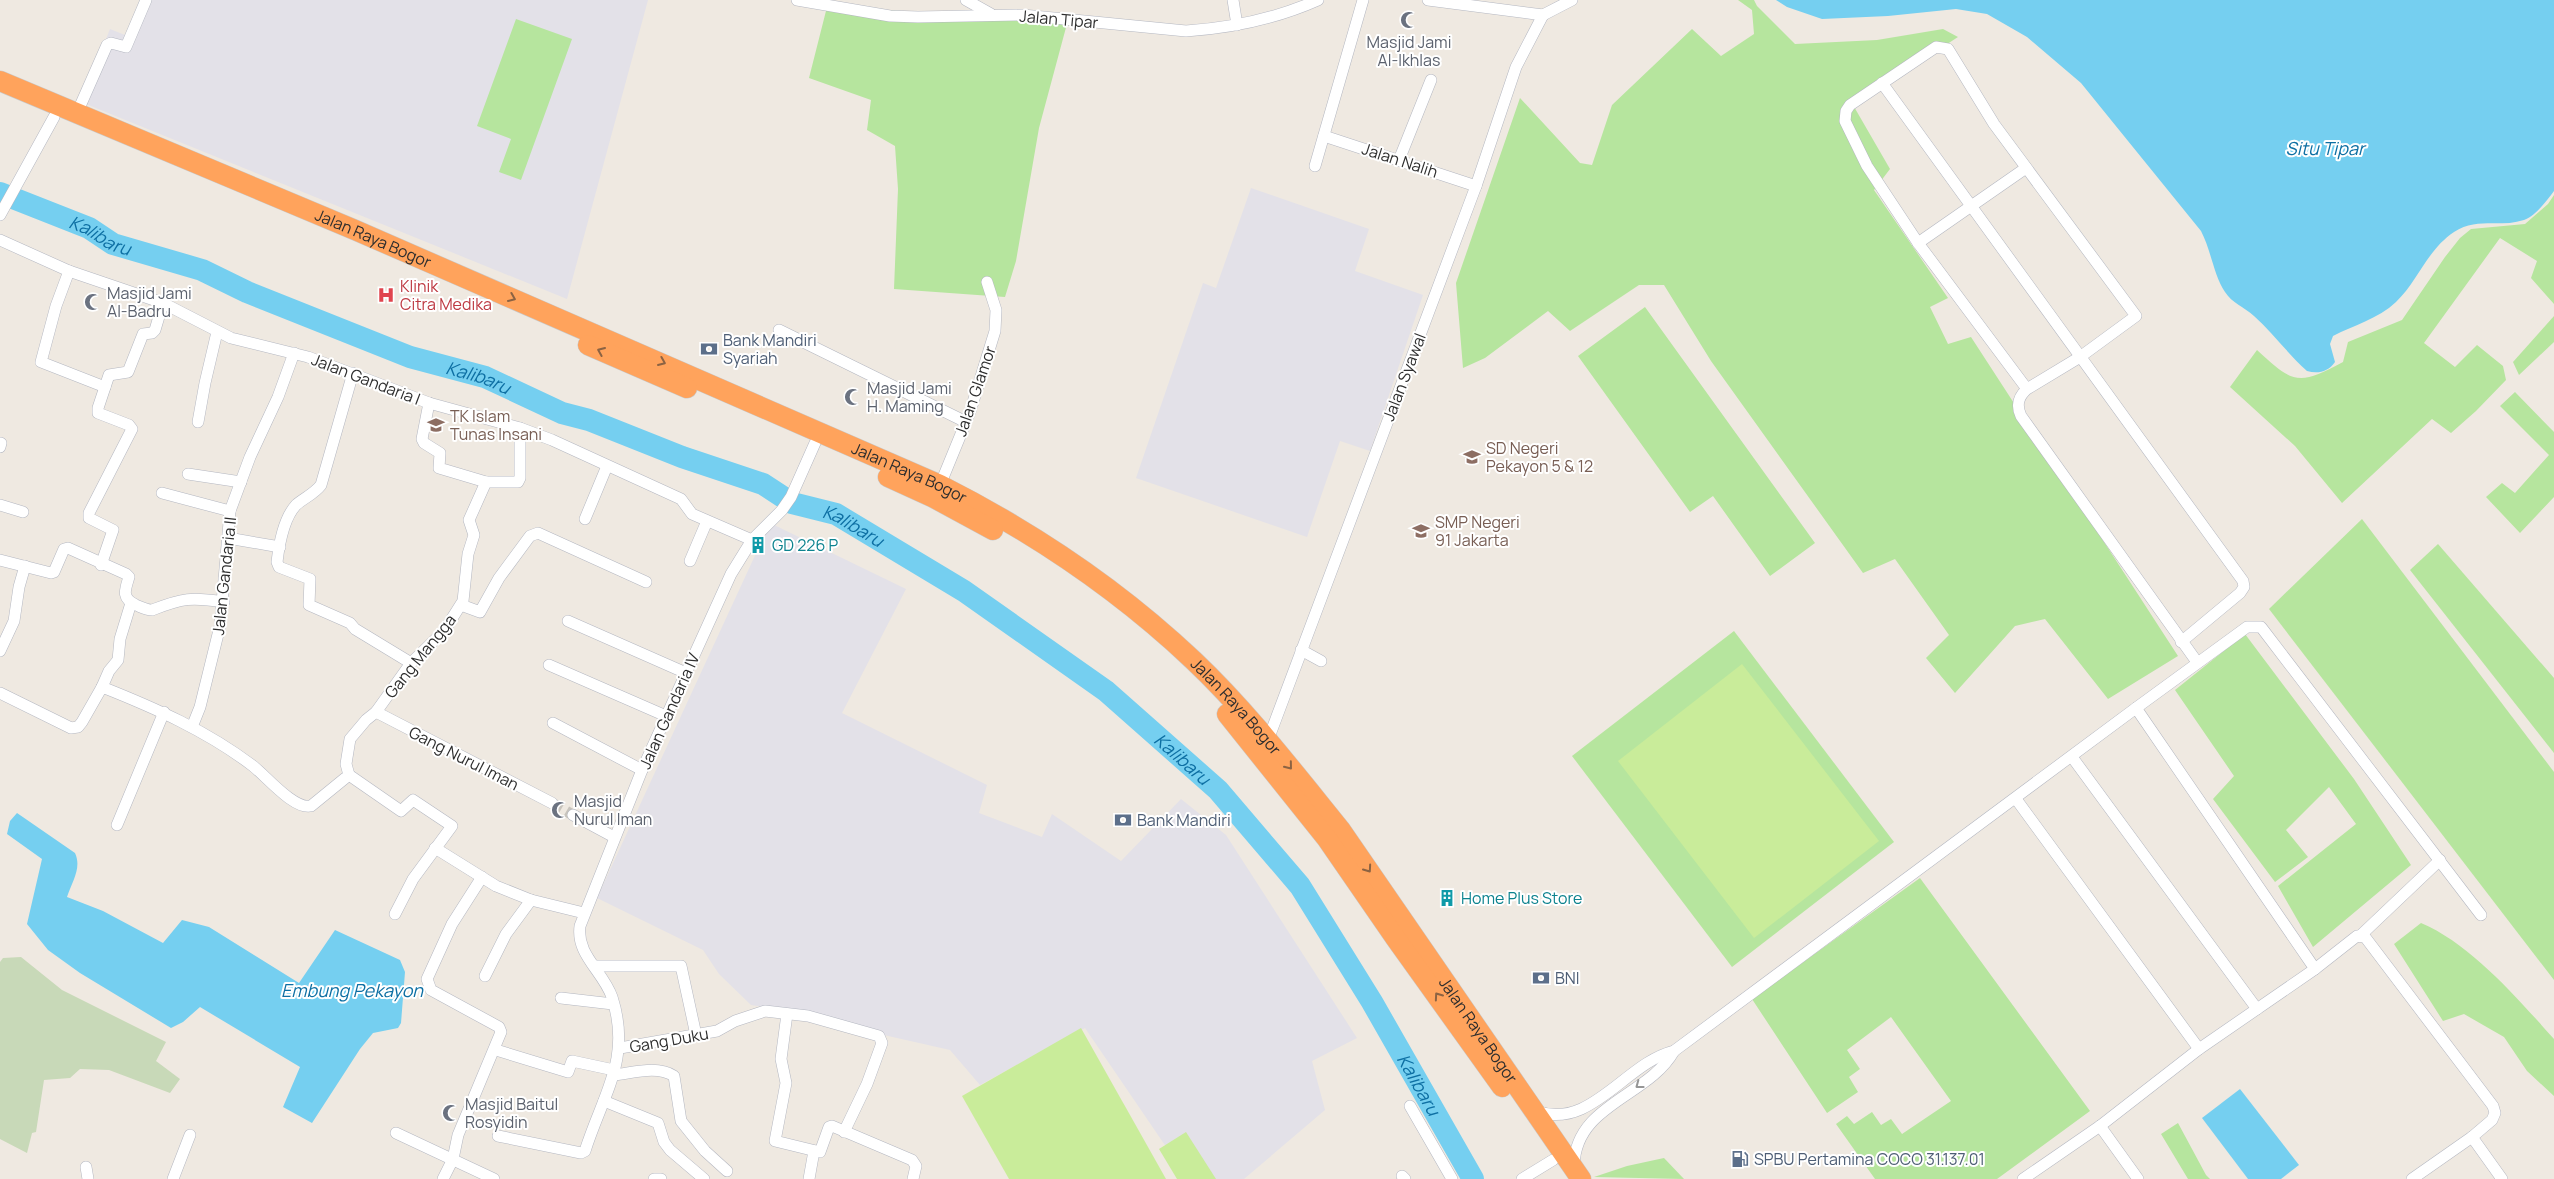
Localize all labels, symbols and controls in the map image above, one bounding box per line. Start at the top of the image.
street label: Jalan Tipar [1019,5,1100,33]
mosque icon: Masjid Jami Al-Ikhlas [1399,10,1419,30]
place label: Masjid Jami Al-Ikhlas [1367,31,1451,71]
water label: Situ Tipar [2286,136,2367,160]
street label: Jalan Nalih [1359,137,1441,183]
street label: Jalan Raya Bogor [312,204,435,273]
water label: Kalibaru [66,209,135,261]
place label: Klinik Citra Medika [400,275,492,315]
place label: Masjid Jami Al-Badru [107,282,192,322]
hospital icon: Klinik Citra Medika [376,285,396,305]
one-way arrow [507,291,516,302]
mosque icon: Masjid Jami Al-Badru [83,292,103,312]
place label: Bank Mandiri Syariah [723,329,817,369]
street label: Jalan Syawal [1377,330,1431,424]
bank icon: Bank Mandiri Syariah [699,339,719,359]
street label: Jalan Glamor [949,343,1001,439]
one-way arrow [597,347,606,358]
street label: Jalan Gandaria I [308,348,424,410]
water label: Kalibaru [443,355,516,400]
one-way arrow [657,356,665,366]
place label: Masjid Jami H. Maming [867,377,952,417]
mosque icon: Masjid Jami H. Maming [843,387,863,407]
place label: TK Islam Tunas Insani [450,405,542,445]
school or university icon: TK Islam Tunas Insani [426,415,446,435]
street label: Jalan Raya Bogor [848,437,971,508]
place label: SD Negeri Pekayon 5 & 12 [1486,437,1593,477]
school or university icon: SD Negeri Pekayon 5 & 12 [1462,447,1482,467]
water label: Kalibaru [820,499,889,553]
place label: SMP Negeri 91 Jakarta [1435,511,1520,551]
street label: Jalan Gandaria II [207,516,241,636]
school or university icon: SMP Negeri 91 Jakarta [1411,521,1431,541]
place label: GD 226 P [772,534,839,556]
building icon: GD 226 P [748,535,768,555]
street label: Gang Mangga [379,609,461,703]
street label: Jalan Gandaria IV [634,649,705,772]
street label: Jalan Raya Bogor [1186,653,1286,759]
street label: Gang Nurul Iman [405,721,523,795]
water label: Kalibaru [1150,728,1217,791]
one-way arrow [1284,761,1293,770]
place label: Masjid Nurul Iman [574,790,652,830]
mosque icon: Masjid Nurul Iman [550,800,570,820]
place label: Bank Mandiri [1137,809,1231,831]
bank icon: Bank Mandiri [1113,810,1133,830]
one-way arrow [1362,863,1371,873]
place label: Home Plus Store [1461,887,1582,909]
building icon: Home Plus Store [1437,888,1457,908]
place label: BNI [1555,967,1580,989]
bank icon: BNI [1531,968,1551,988]
street label: Jalan Raya Bogor [1434,972,1523,1088]
water label: Embung Pekayon [281,978,424,1002]
one-way arrow [1435,993,1443,1002]
street label: Gang Duku [628,1022,710,1058]
water label: Kalibaru [1392,1049,1447,1121]
one-way arrow [1636,1079,1645,1087]
place label: Masjid Baitul Rosyidin [465,1093,558,1133]
mosque icon: Masjid Baitul Rosyidin [441,1103,461,1123]
place label: SPBU Pertamina COCO 31.137.01 [1754,1148,1985,1170]
fuel station icon: SPBU Pertamina COCO 31.137.01 [1730,1149,1750,1169]

